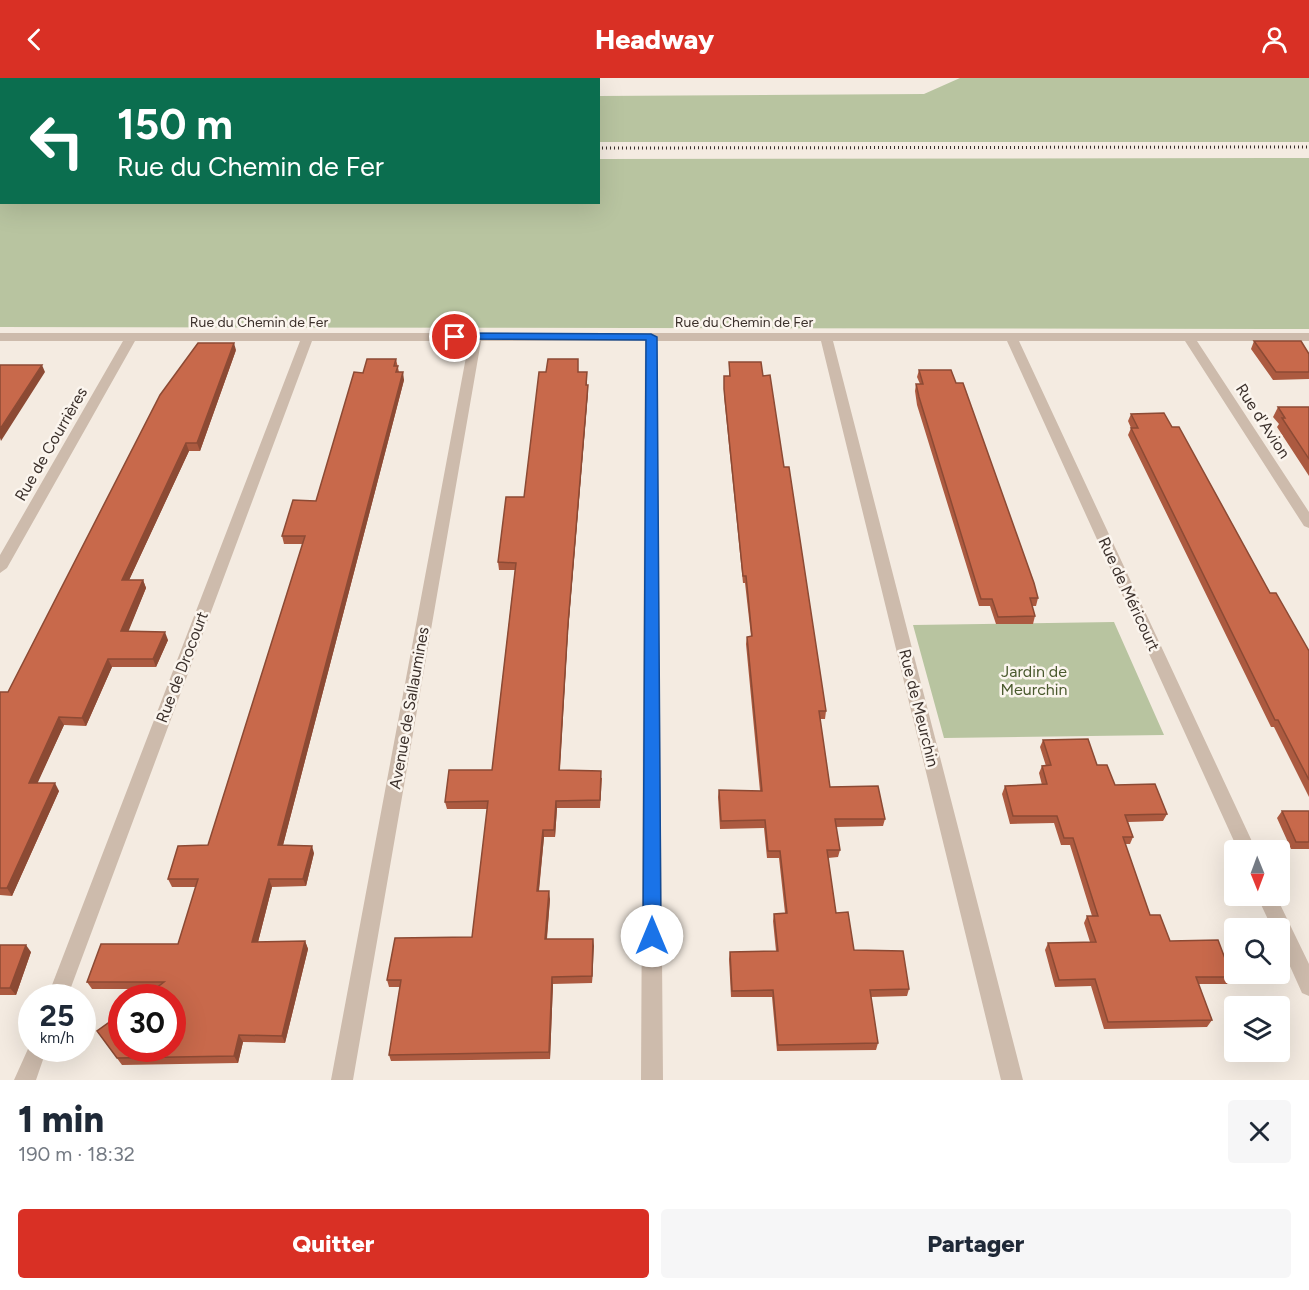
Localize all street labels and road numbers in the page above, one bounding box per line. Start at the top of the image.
street label: Rue du Chemin de Fer [190,314,328,331]
street label: Rue du Chemin de Fer [675,314,813,331]
street label: Rue d'Avion [1232,380,1294,462]
street label: Rue de Courrières [11,384,91,504]
street label: Rue de Méricourt [1094,534,1164,654]
street label: Rue de Drocourt [152,609,212,725]
street label: Avenue de Sallaumines [385,625,433,791]
street label: Rue de Meurchin [895,647,943,769]

